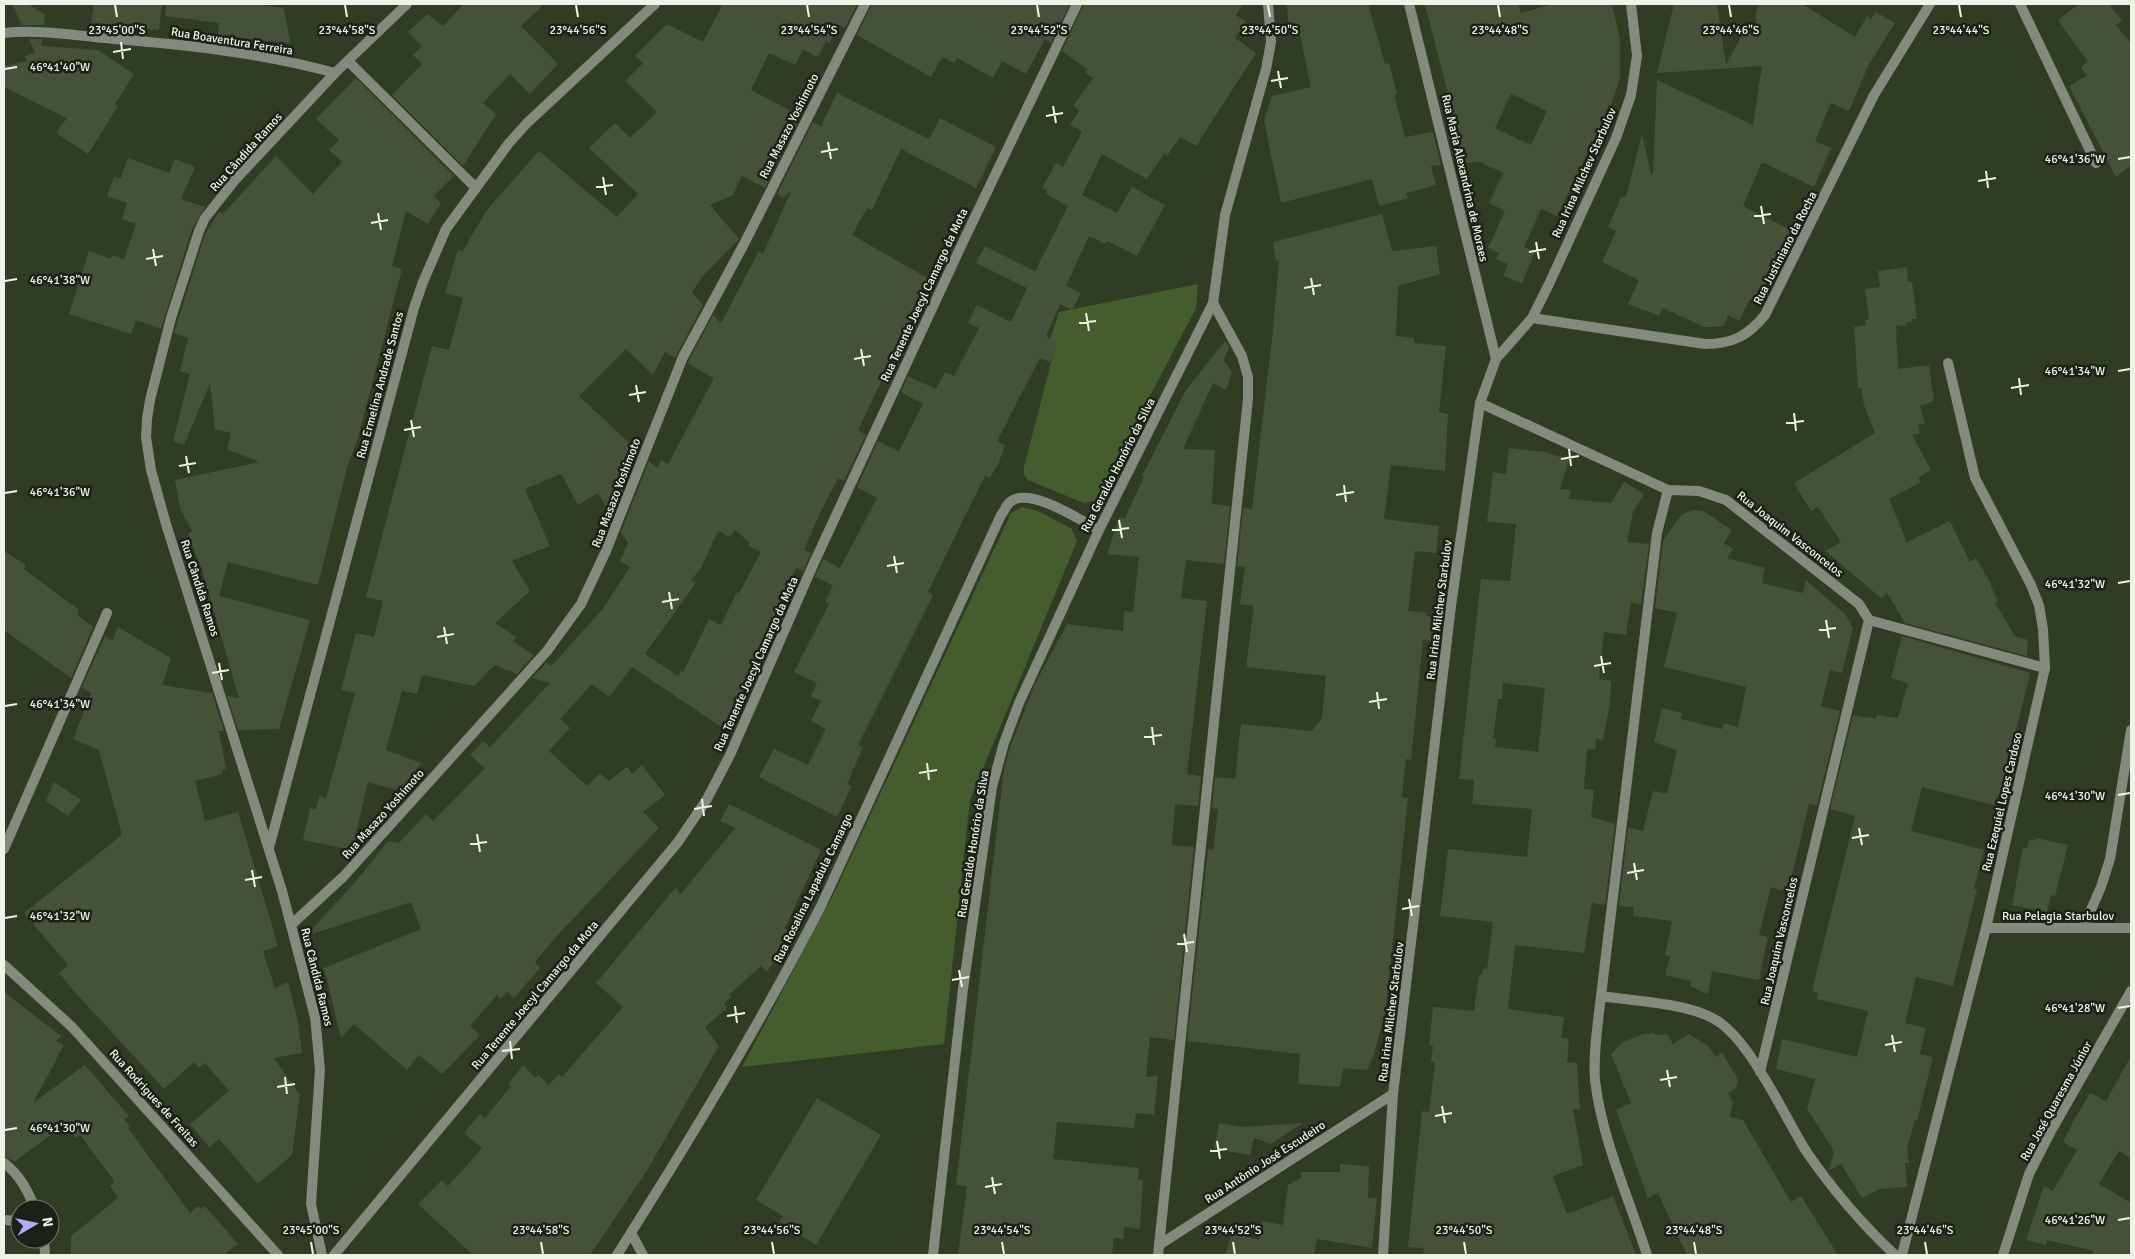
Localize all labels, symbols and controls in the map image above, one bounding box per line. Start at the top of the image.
text: 23°45'00"S [88,23,146,38]
text: 23°44'58"S [318,23,376,38]
text: 23°44'56"S [549,23,607,38]
text: 23°44'54"S [780,23,838,38]
text: 23°44'52"S [1010,23,1068,38]
text: 23°44'50"S [1241,23,1299,38]
text: 23°44'48"S [1471,23,1529,38]
text: 23°44'46"S [1702,23,1760,38]
text: 23°44'44"S [1932,23,1990,38]
street label: Rua Boaventura Ferreira [170,24,294,59]
text: 46°41'40"W [30,60,90,75]
street label: Rua Masazo Yoshimoto [756,71,822,181]
street label: Rua Maria Alexandrina de Moraes [1438,93,1491,263]
street label: Rua Irina Milchev Starbulov [1549,105,1620,241]
street label: Rua Cândida Ramos [207,110,286,195]
text: 46°41'36"W [2045,152,2105,167]
street label: Rua Justiniano da Rocha [1750,189,1820,307]
street label: Rua Tenente Joecyl Camargo da Mota [878,206,971,384]
text: 46°41'38"W [30,273,90,288]
street label: Rua Ermelina Andrade Santos [354,310,407,460]
text: 46°41'34"W [2045,364,2105,379]
street label: Rua Geraldo Honório da Silva [1078,395,1159,535]
street label: Rua Masazo Yoshimoto [589,436,644,550]
text: 46°41'36"W [30,485,90,500]
street label: Rua Joaquim Vasconcelos [1734,488,1846,581]
street label: Rua Cândida Ramos [177,538,222,638]
street label: Rua Irina Milchev Starbulov [1423,539,1456,681]
street label: Rua Tenente Joecyl Camargo da Mota [711,575,802,754]
text: 46°41'32"W [2045,577,2105,592]
text: 46°41'34"W [30,697,90,712]
street label: Rua Ezequiel Lopes Cardoso [1979,731,2026,873]
street label: Rua Masazo Yoshimoto [339,766,428,862]
street label: Rua Geraldo Honório da Silva [954,769,993,919]
text: 46°41'30"W [2045,789,2105,804]
street label: Rua Rosalina Lapadula Camargo [771,811,856,965]
street label: Rua Joaquim Vasconcelos [1757,876,1802,1007]
text: 46°41'32"W [30,909,90,924]
street label: Rua Pelagia Starbulov [2002,909,2114,924]
street label: Rua Tenente Joecyl Camargo da Mota [469,918,602,1073]
street label: Rua Cândida Ramos [297,926,336,1028]
street label: Rua Irina Milchev Starbulov [1375,941,1408,1083]
text: 46°41'28"W [2045,1001,2105,1016]
street label: Rua José Quaresma Júnior [2017,1038,2096,1164]
street label: Rua Rodrigues de Freitas [106,1046,202,1150]
street label: Rua Antônio José Escudeiro [1202,1118,1328,1207]
text: 46°41'30"W [30,1121,90,1136]
north arrow [10,1199,60,1249]
text: 46°41'26"W [2045,1213,2105,1228]
text: N [38,1216,57,1228]
text: 23°45'00"S [282,1223,340,1238]
text: 23°44'58"S [512,1223,570,1238]
text: 23°44'56"S [743,1223,801,1238]
text: 23°44'54"S [973,1223,1031,1238]
text: 23°44'52"S [1204,1223,1262,1238]
text: 23°44'50"S [1435,1223,1493,1238]
text: 23°44'48"S [1665,1223,1723,1238]
text: 23°44'46"S [1896,1223,1954,1238]

